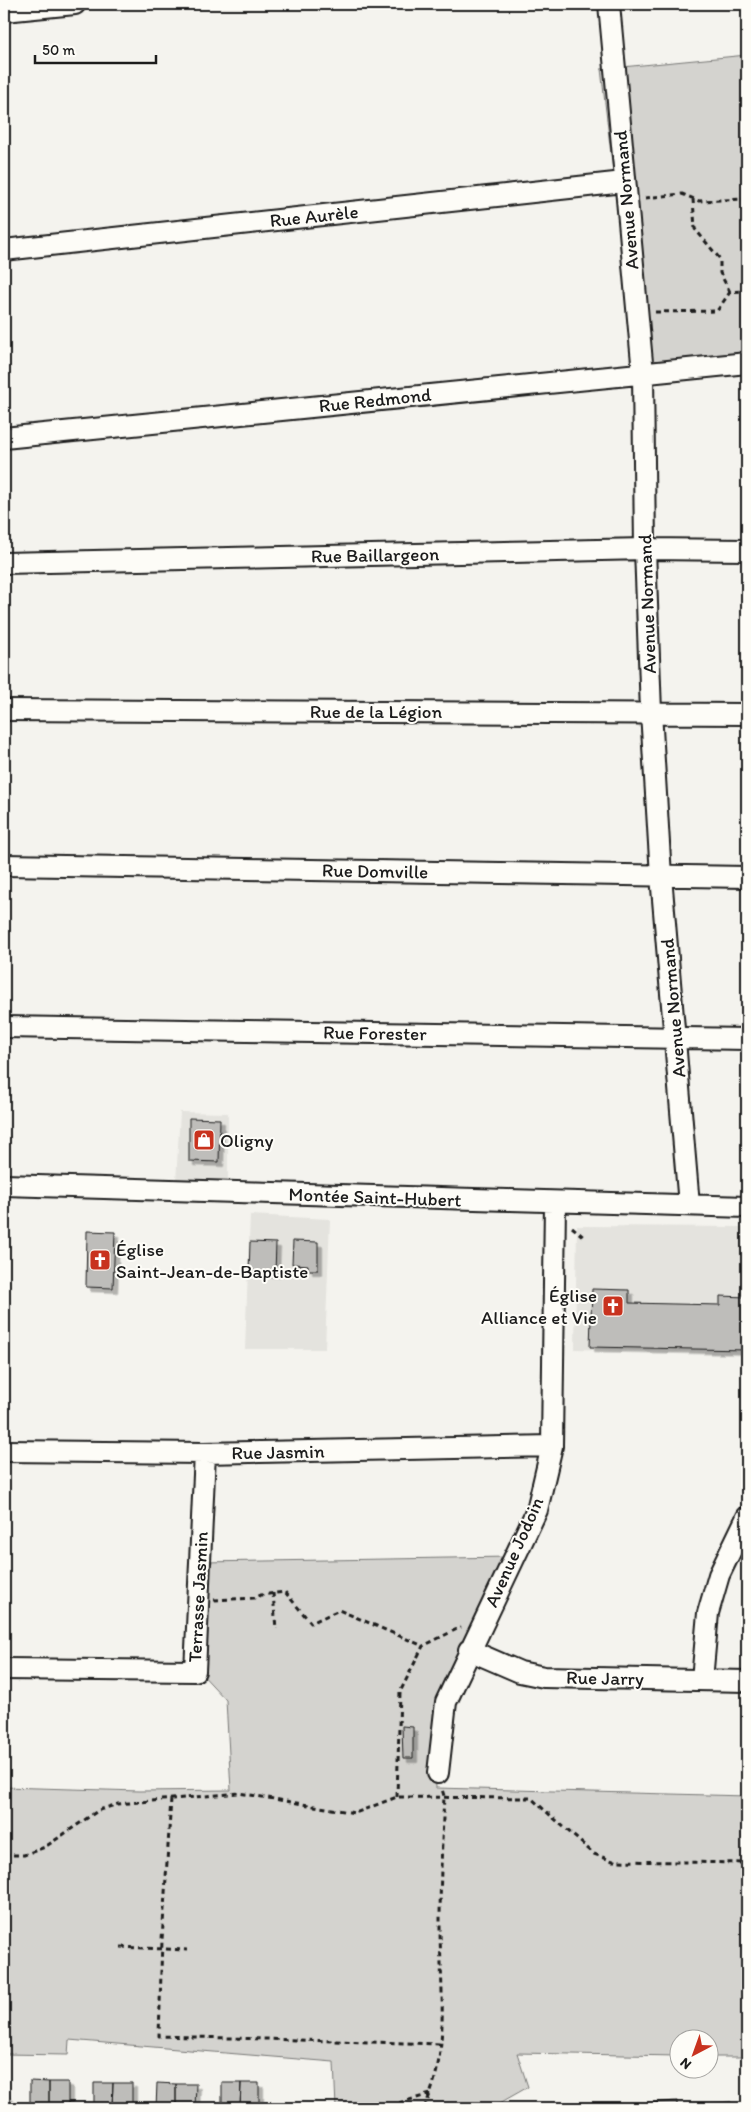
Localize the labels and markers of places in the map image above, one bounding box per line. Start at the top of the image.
shop icon: Oligny [192,1128,216,1152]
place label: Oligny [220,1129,273,1152]
place label: Église Saint-Jean-de-Baptiste [116,1238,308,1283]
church icon: Église Saint-Jean-de-Baptiste [88,1248,112,1272]
place label: Église Alliance et Vie [481,1284,597,1329]
church icon: Église Alliance et Vie [601,1294,625,1318]

